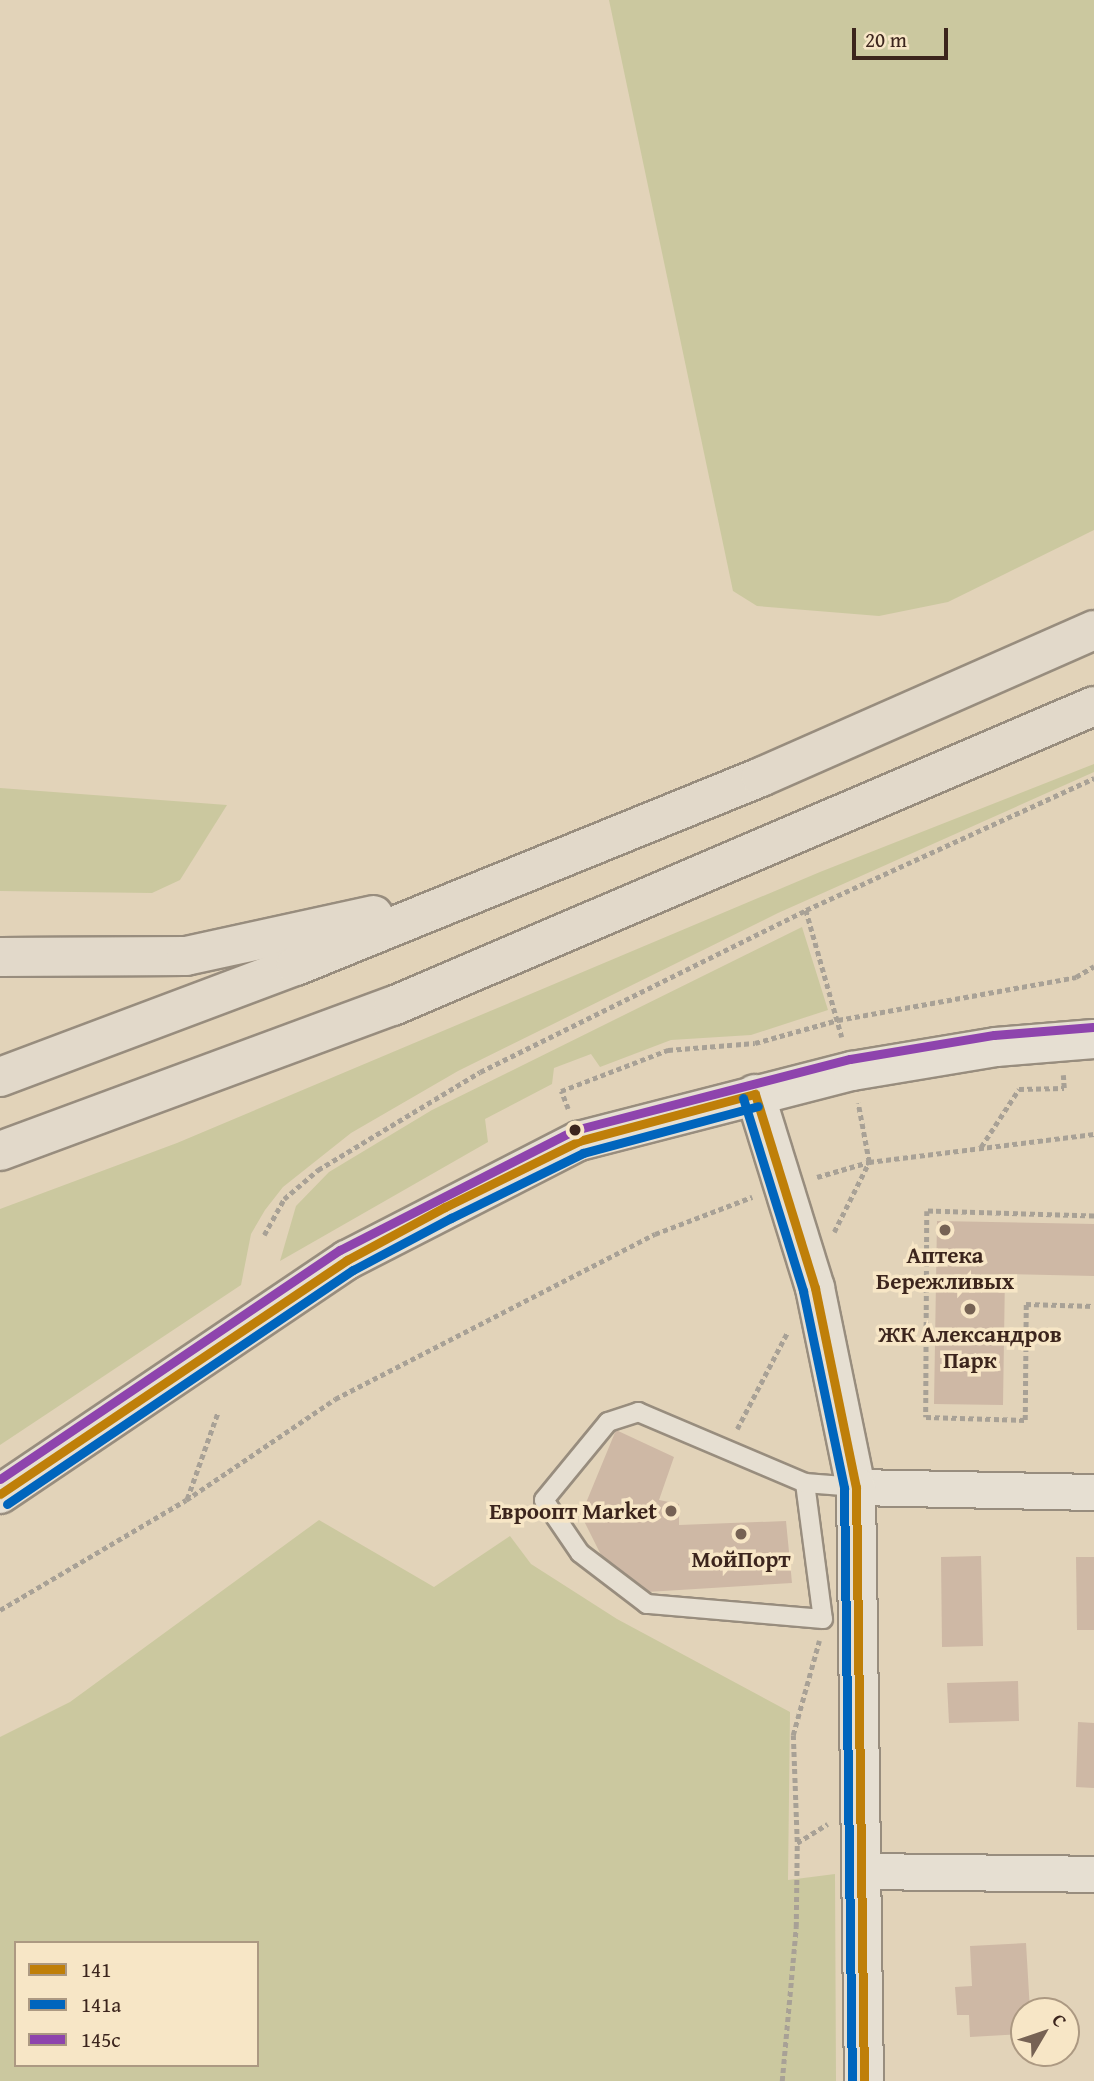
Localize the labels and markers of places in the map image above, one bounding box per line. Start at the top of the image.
unlabelled marker [568,1123,582,1137]
marker: Аптека Бережливых [937,1222,953,1238]
place label: Аптека Бережливых [876,1241,1014,1295]
marker: ЖК Александров Парк [962,1301,978,1317]
place label: ЖК Александров Парк [878,1320,1062,1374]
place label: Евроопт Market [489,1497,657,1525]
marker: Евроопт Market [663,1503,679,1519]
marker: МойПорт [733,1526,749,1542]
place label: МойПорт [691,1545,791,1573]

